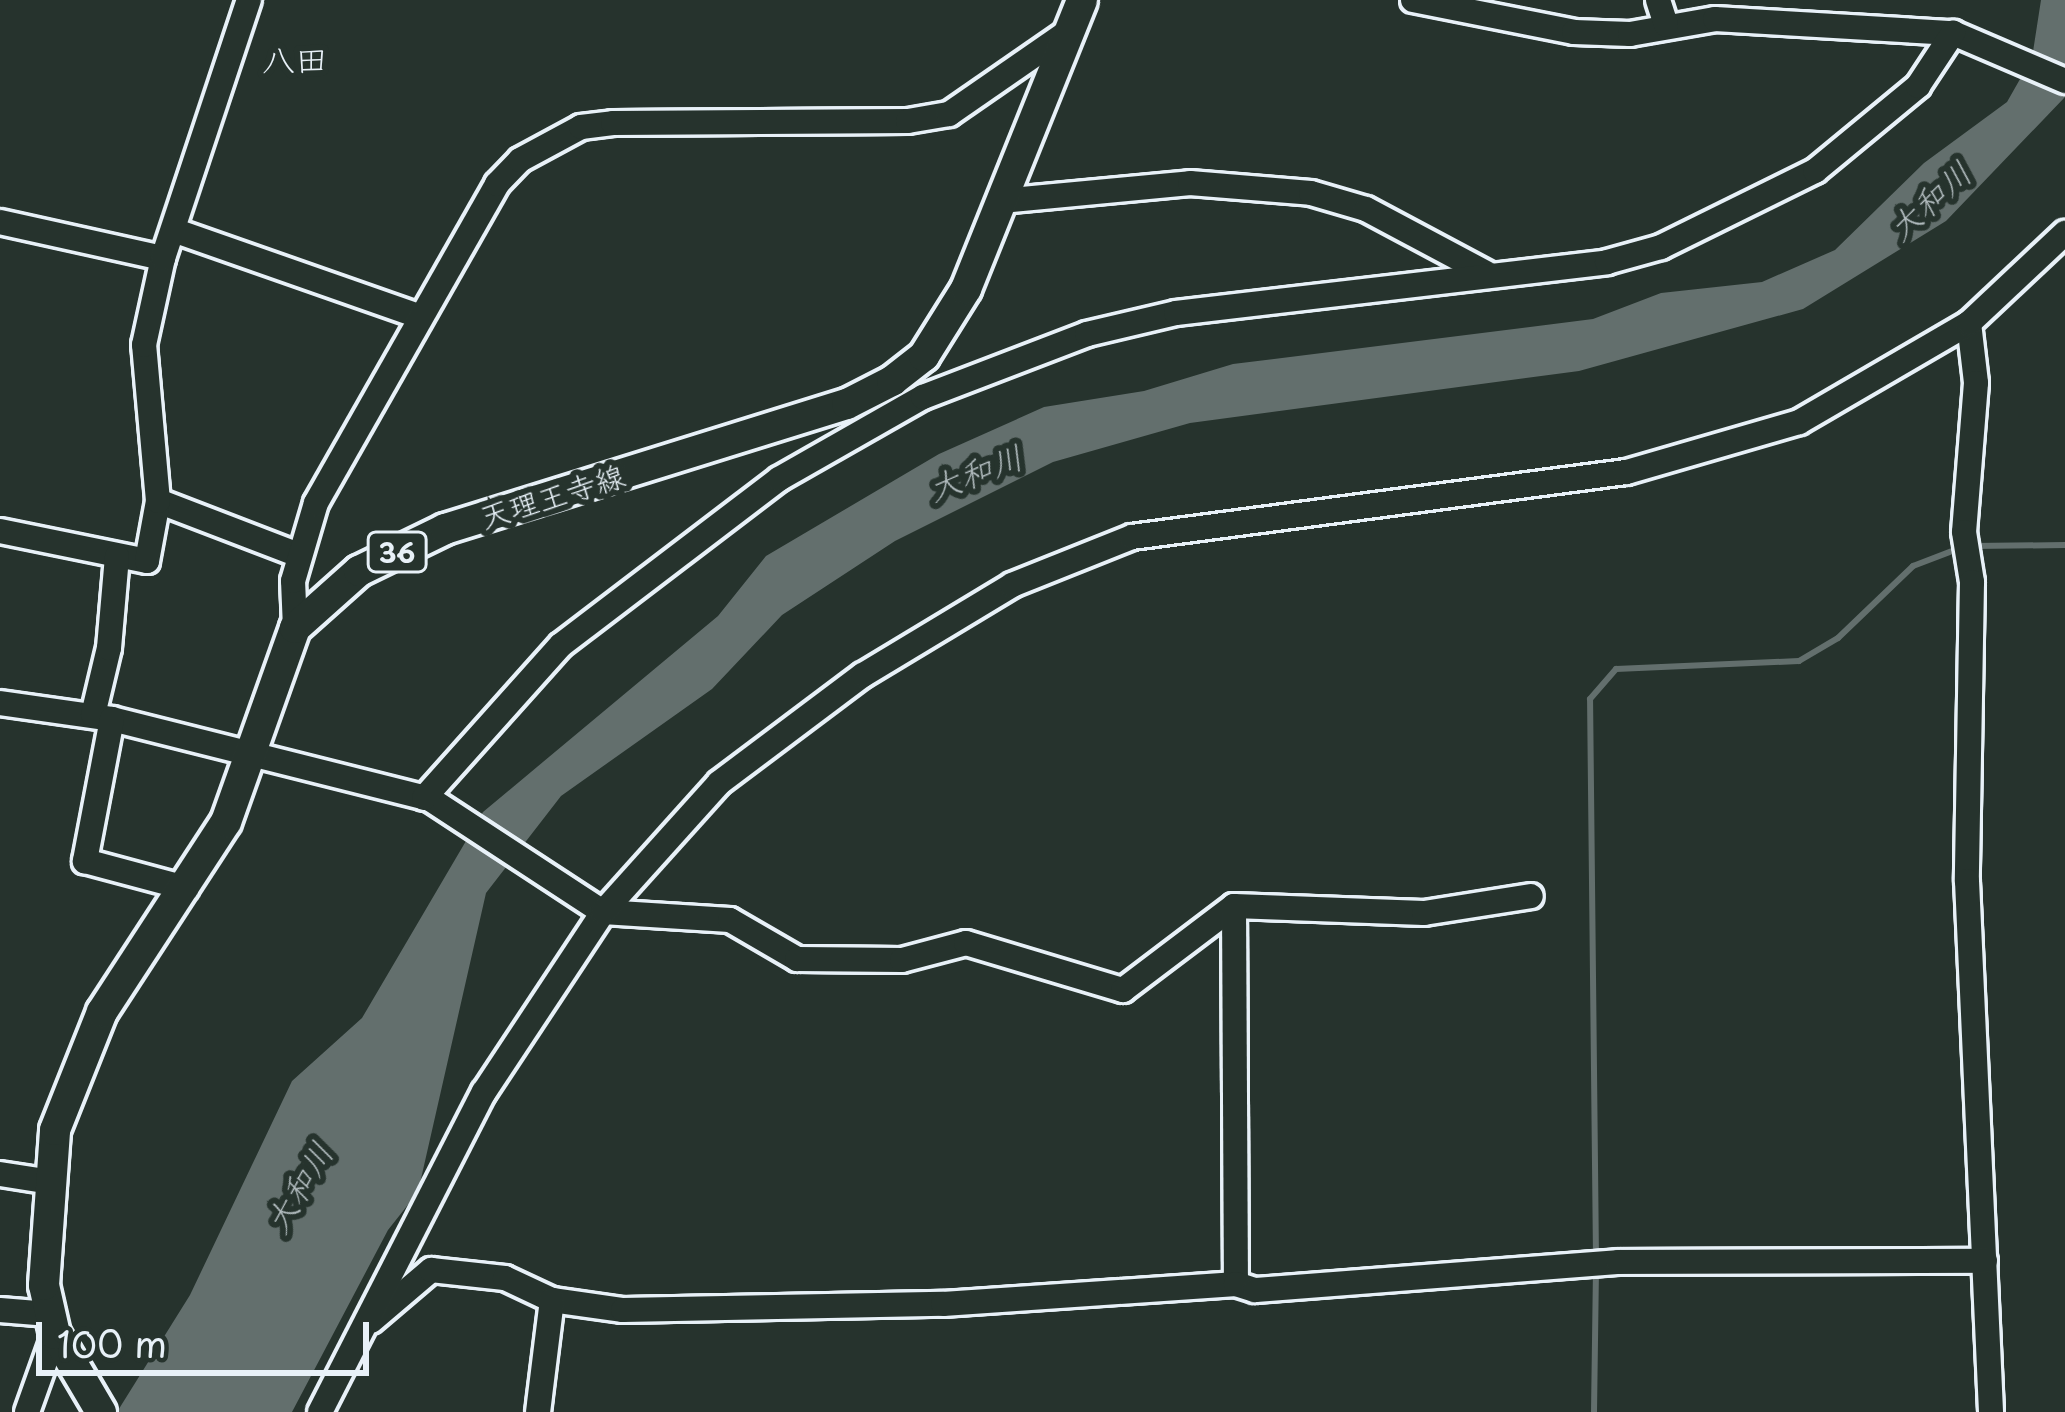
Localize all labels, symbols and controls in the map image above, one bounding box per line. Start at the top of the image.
district label: 八田 [262,39,328,79]
water label: 大和川 [1879,152,1979,248]
water label: 大和川 [922,436,1028,508]
street label: 天理王寺線 [475,457,629,535]
road number: 36 [364,531,430,573]
water label: 大和川 [256,1134,340,1240]
scale bar [42,1298,375,1372]
text: 100 m [57,1316,167,1370]

